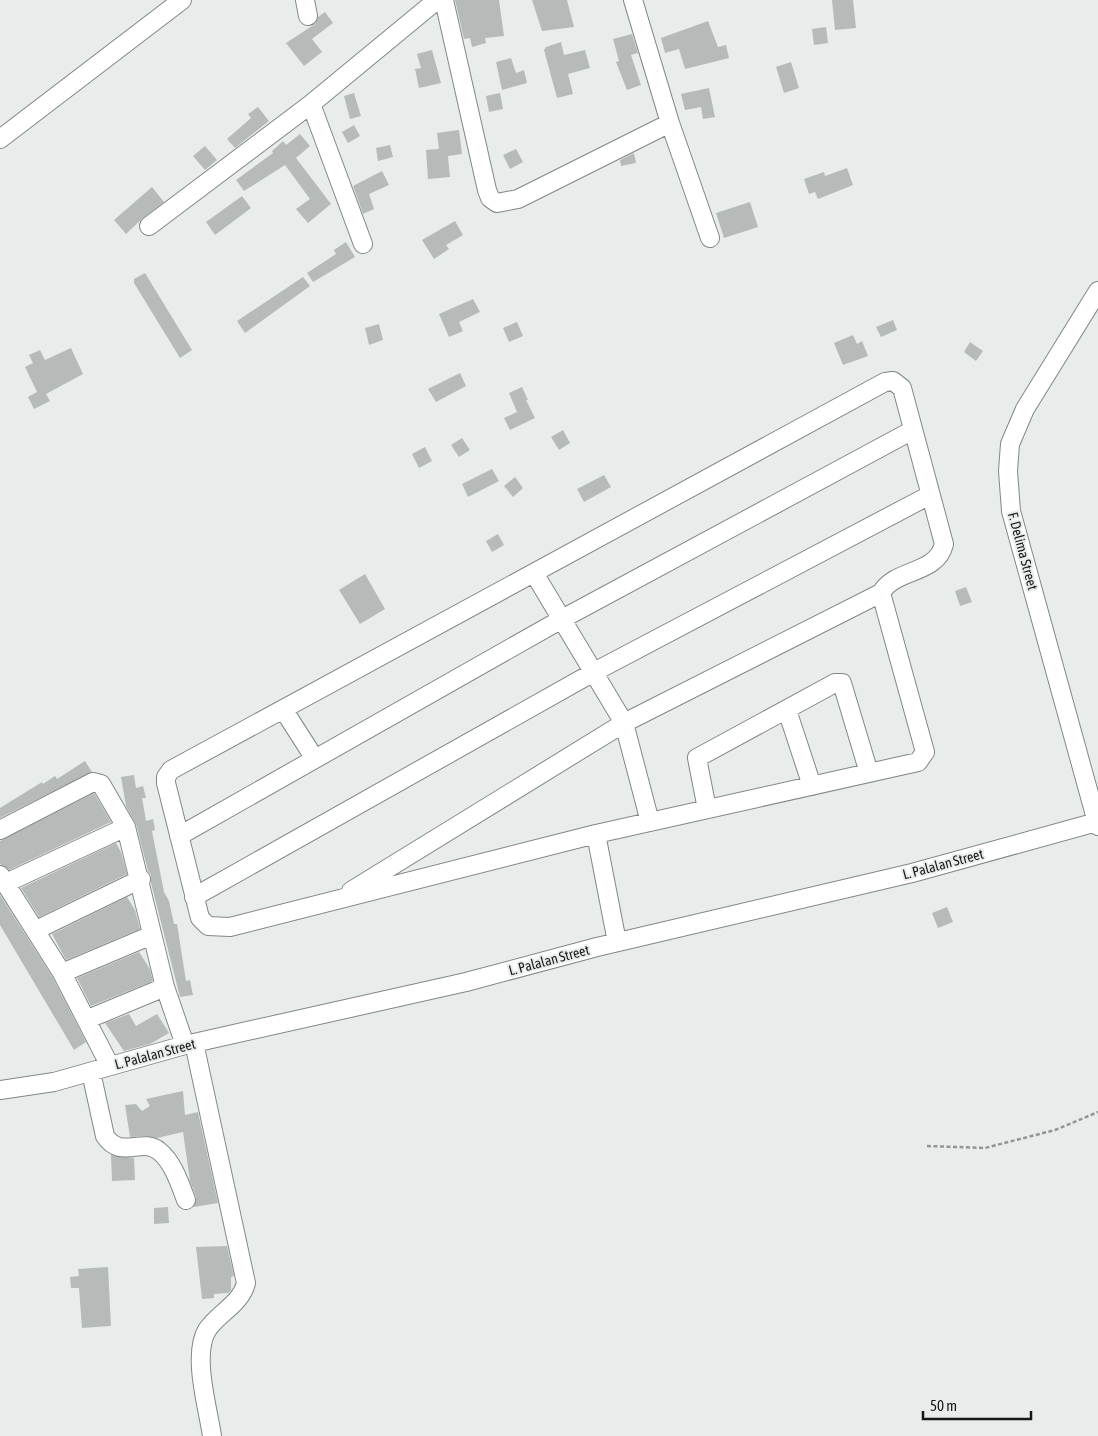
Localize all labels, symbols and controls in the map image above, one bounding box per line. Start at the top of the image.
street label: F. Delima Street [1005,510,1041,592]
street label: L. Palalan Street [901,846,985,882]
street label: L. Palalan Street [507,942,591,978]
street label: L. Palalan Street [113,1036,197,1072]
scale bar [923,1388,1030,1420]
text: 50 m [930,1397,957,1414]

